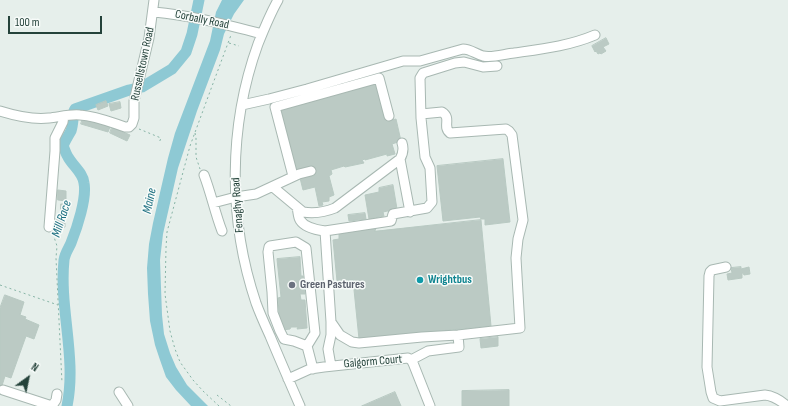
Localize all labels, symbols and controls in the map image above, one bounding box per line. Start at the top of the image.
street label: Corbally Road [174,7,230,33]
scale bar [10,8,104,34]
text: 100 m [15,15,40,30]
street label: Russellstown Road [128,26,158,102]
street label: Fenaghy Road [229,177,247,233]
water label: Maine [140,187,160,215]
water label: Mill Race [49,199,75,239]
place label: Wrightbus [428,273,472,287]
marker: Wrightbus [415,275,425,285]
place label: Green Pastures [300,278,365,292]
marker: Green Pastures [287,280,297,290]
street label: Galgorm Court [343,352,403,372]
north arrow [8,358,48,398]
text: N [29,360,41,375]

